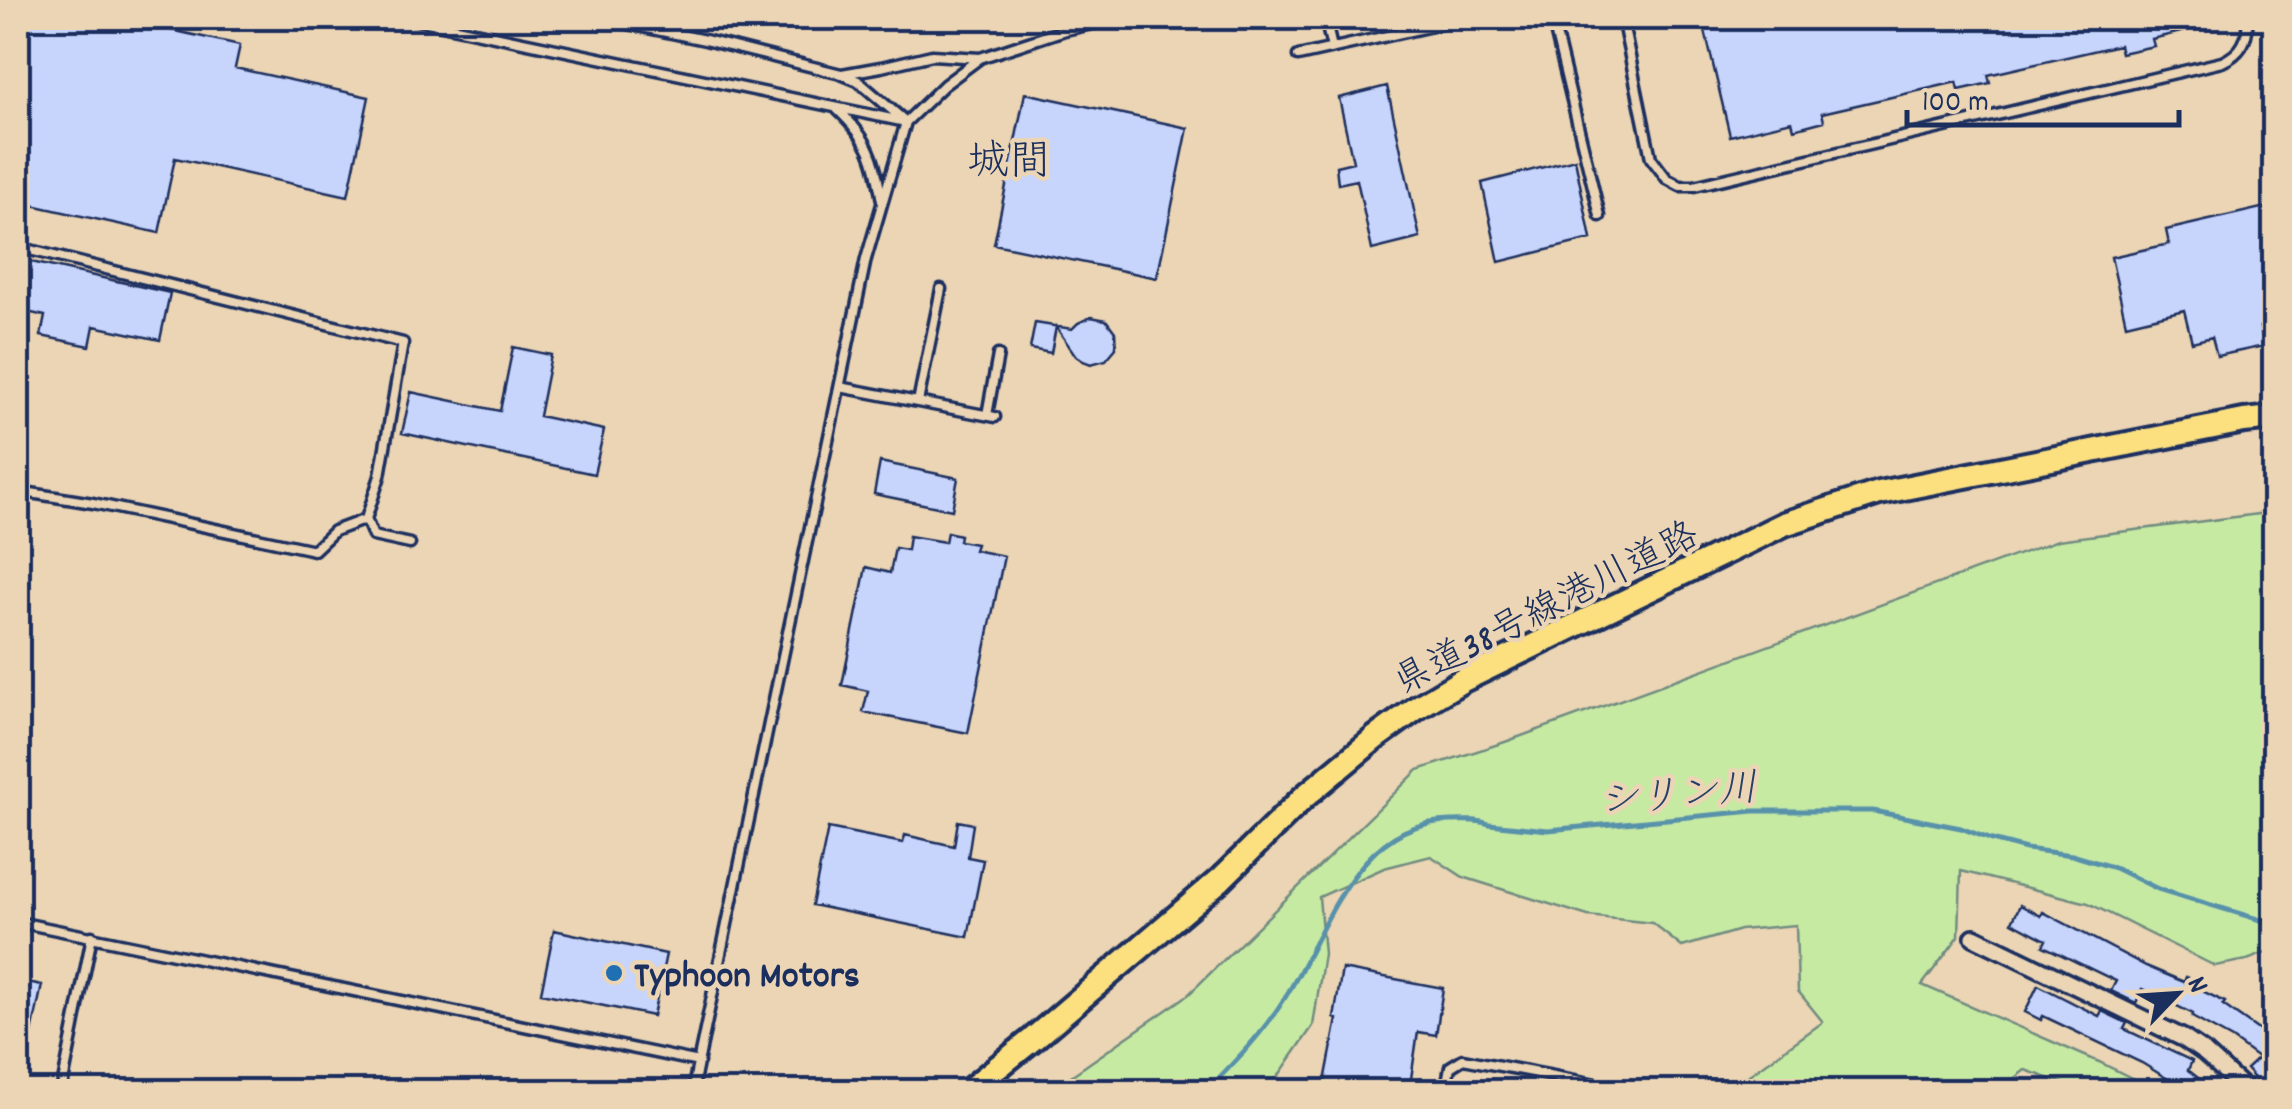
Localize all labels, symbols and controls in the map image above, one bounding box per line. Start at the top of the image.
scale bar [1907,65,2180,127]
text: 100 m [1922,83,1989,126]
district label: 城間 [967,135,1051,195]
street label: 県道38号線港川道路 [1385,510,1710,712]
water label: シリン川 [1596,763,1761,834]
north arrow [2127,944,2227,1044]
place label: Typhoon Motors [634,951,860,1006]
marker: Typhoon Motors [603,962,625,984]
text: N [2174,971,2216,1000]

